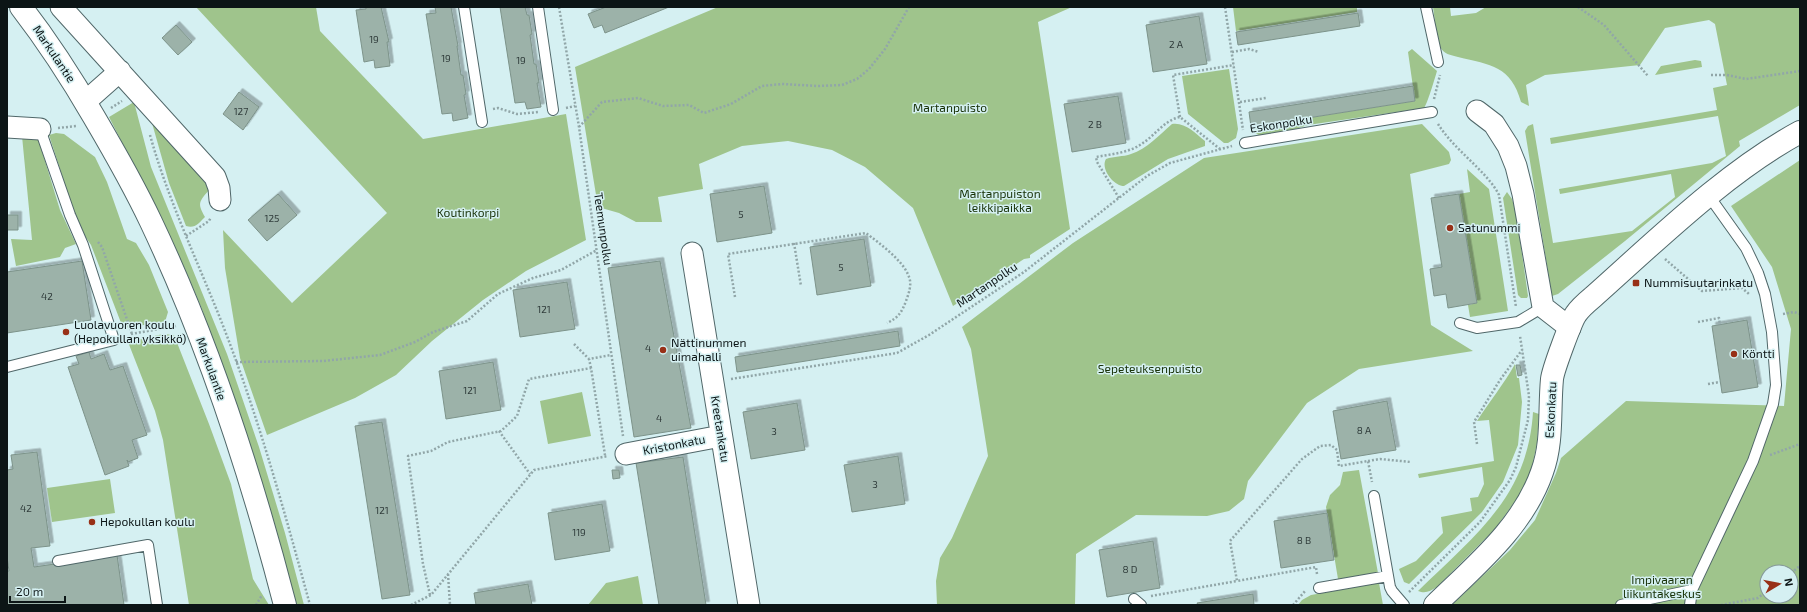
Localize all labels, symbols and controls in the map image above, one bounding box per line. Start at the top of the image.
street label: Markulantie [31,22,79,85]
house number: 19 [369,33,379,45]
house number: 2 A [1169,38,1184,50]
house number: 19 [441,52,451,64]
house number: 19 [516,54,526,66]
park label: Martanpuisto [913,100,987,114]
house number: 127 [234,105,248,117]
street label: Eskonpolku [1249,111,1313,135]
house number: 2 B [1088,118,1102,130]
park label: Martanpuiston leikkipaikka [959,186,1041,214]
street label: Teemunpolku [592,192,616,266]
park label: Koutinkorpi [437,205,499,219]
house number: 5 [738,208,744,220]
house number: 125 [265,212,279,224]
place label: Satunummi [1458,220,1521,234]
marker: Satunummi [1445,223,1455,233]
street label: Martanpolku [953,259,1020,310]
house number: 5 [838,261,844,273]
place label: Nummisuutarinkatu [1644,275,1753,289]
marker: Nummisuutarinkatu [1631,278,1641,288]
house number: 42 [41,290,53,302]
house number: 121 [537,303,551,315]
place label: Luolavuoren koulu (Hepokullan yksikkö) [74,317,186,345]
marker: Luolavuoren koulu (Hepokullan yksikkö) [61,327,71,337]
street label: Markulantie [194,335,230,402]
place label: Nättinummen uimahalli [671,335,746,363]
house number: 4 [645,342,651,354]
marker: Nättinummen uimahalli [658,345,668,355]
place label: Köntti [1742,346,1775,360]
marker: Köntti [1729,349,1739,359]
park label: Sepeteuksenpuisto [1098,361,1202,375]
street label: Eskonkatu [1542,381,1558,439]
house number: 121 [463,384,477,396]
street label: Kreetankatu [709,395,733,463]
house number: 4 [656,412,662,424]
house number: 8 A [1357,424,1372,436]
house number: 3 [771,425,777,437]
street label: Kristonkatu [641,431,706,457]
house number: 3 [872,478,878,490]
house number: 42 [20,502,32,514]
house number: 121 [375,504,389,516]
place label: Hepokullan koulu [100,514,195,528]
marker: Hepokullan koulu [87,517,97,527]
house number: 119 [572,526,586,538]
house number: 8 B [1297,534,1311,546]
house number: 8 D [1123,563,1138,575]
north arrow [1759,564,1799,604]
park label: Impivaaran liikuntakeskus [1623,572,1701,600]
text: N [1782,577,1796,587]
scale bar [10,578,65,604]
text: 20 m [16,584,43,598]

